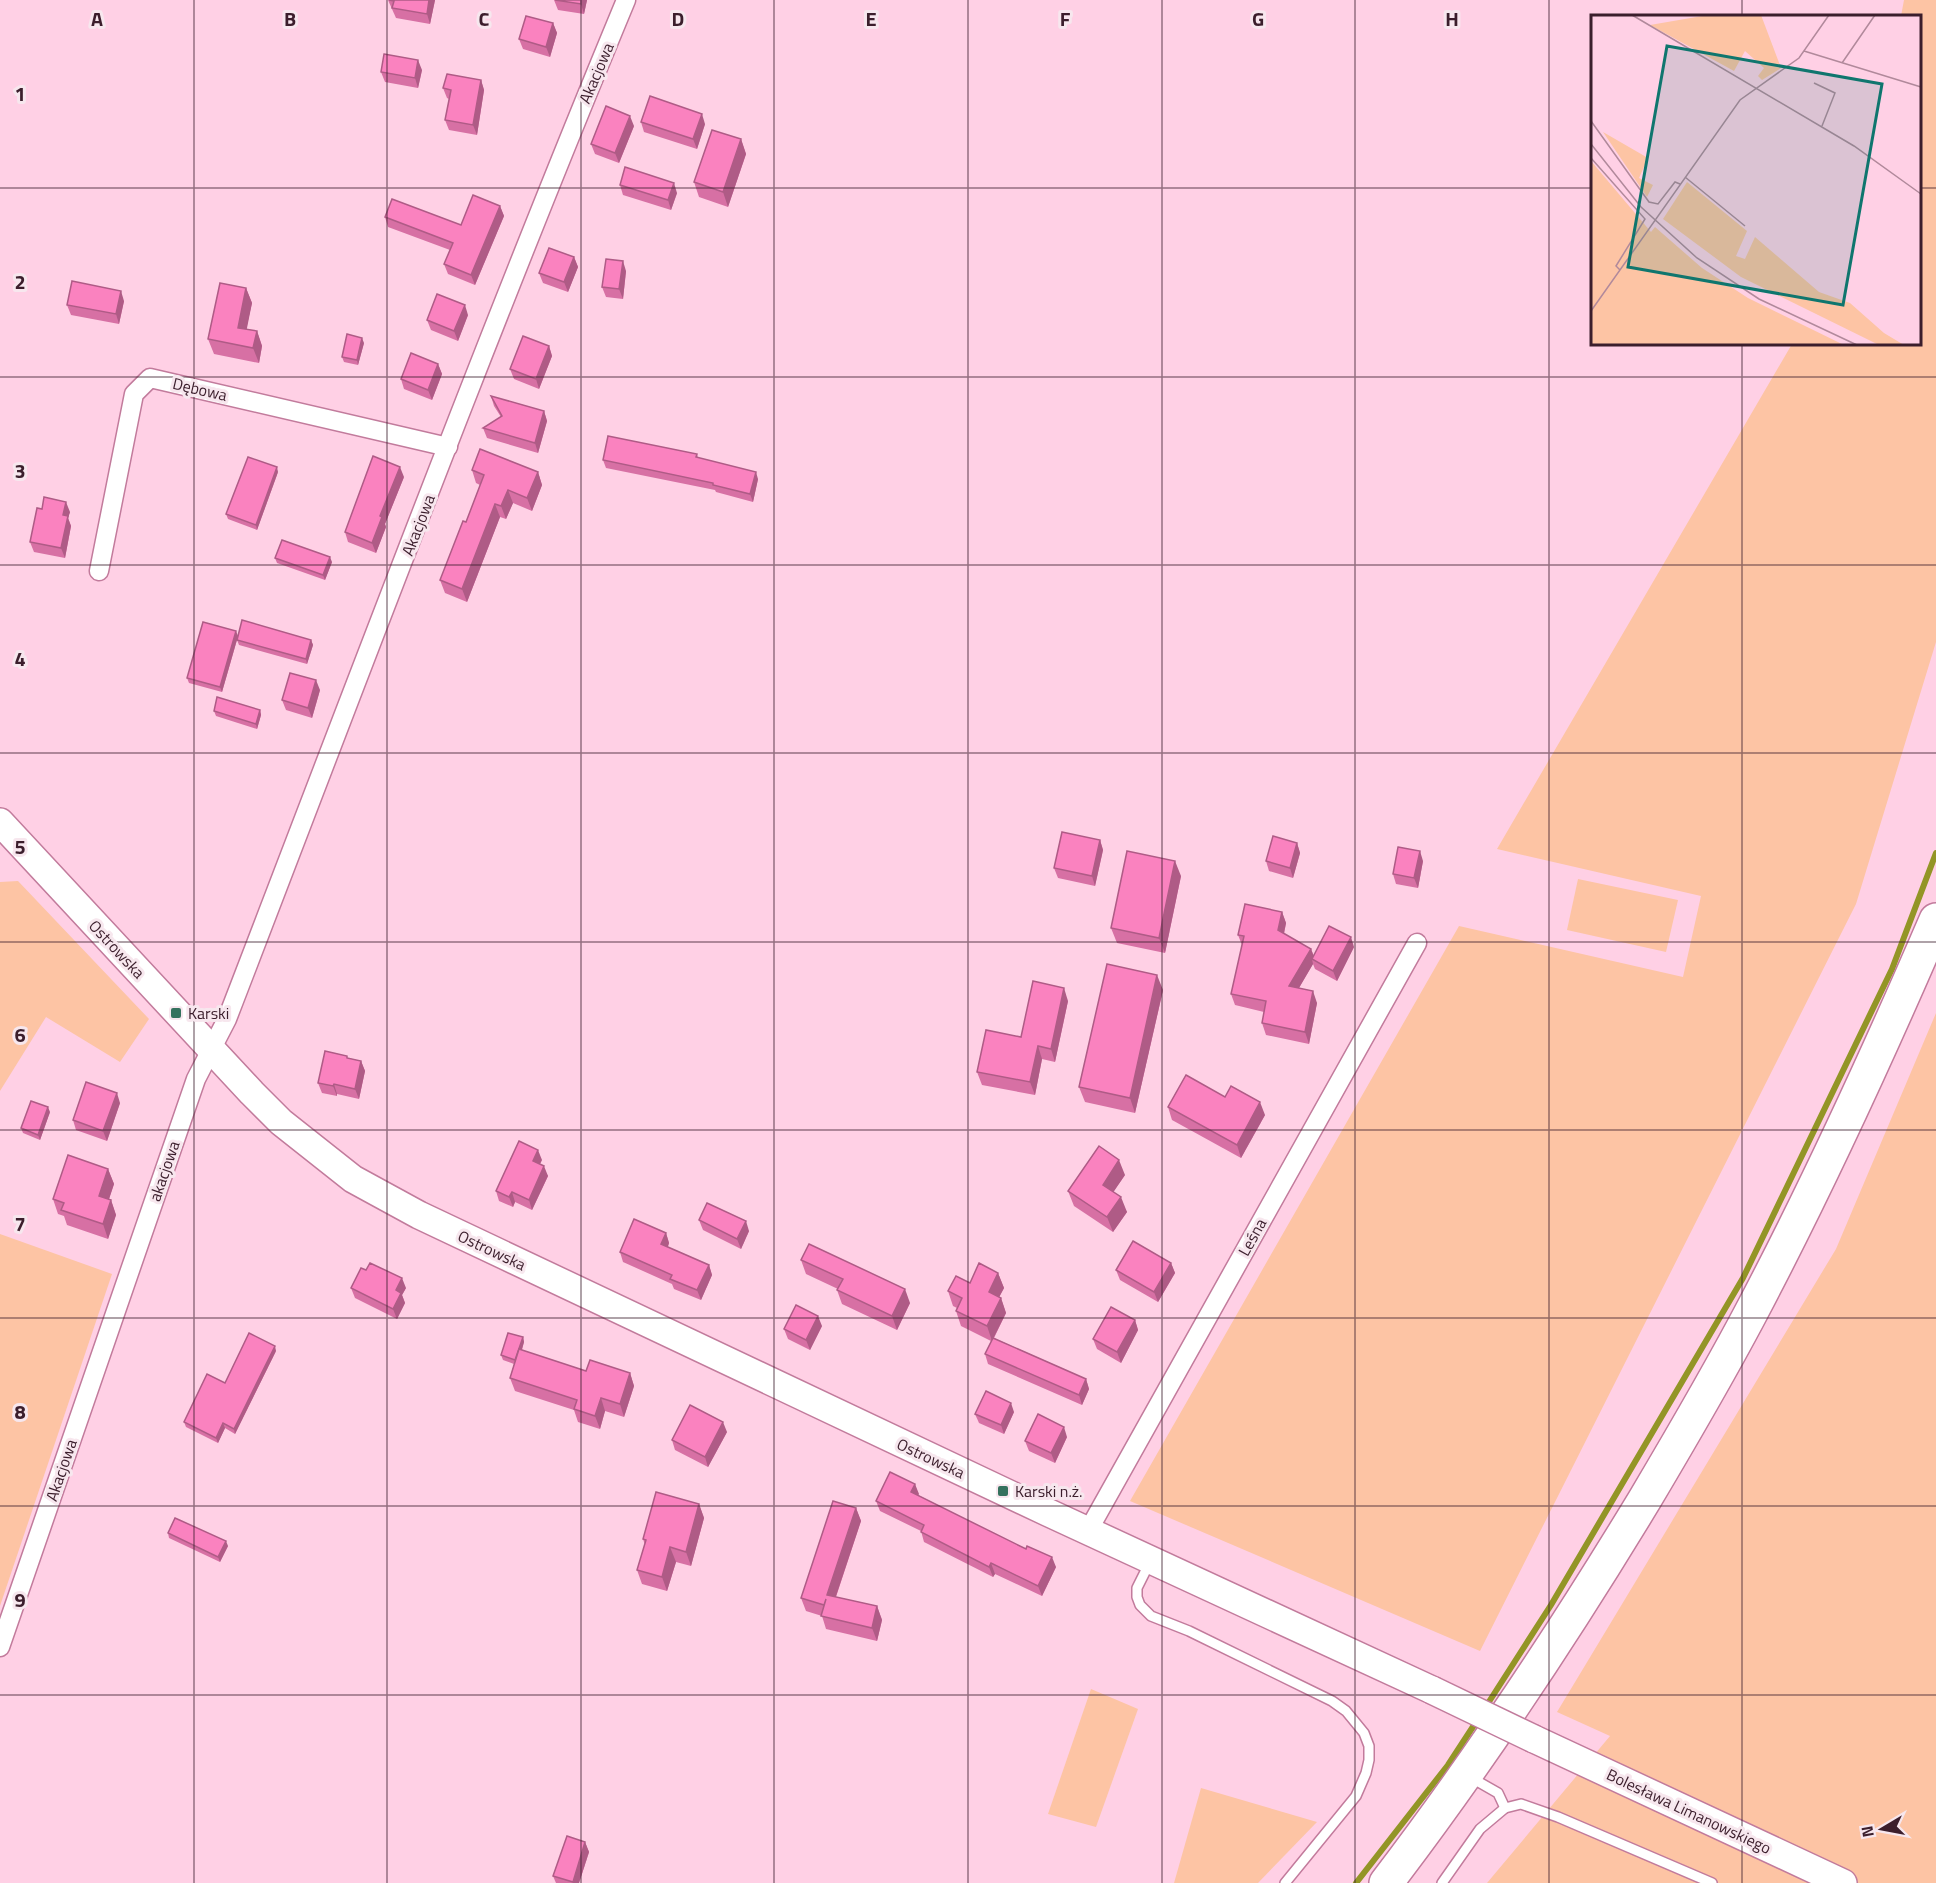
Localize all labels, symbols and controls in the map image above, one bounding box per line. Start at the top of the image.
text: A [91,3,103,34]
text: B [284,3,296,34]
text: C [479,3,490,34]
text: D [672,3,684,34]
text: E [865,3,877,34]
text: F [1060,3,1071,34]
text: G [1252,3,1264,34]
text: H [1445,3,1459,34]
inset map [1591,15,1921,345]
street label: Akacjowa [572,39,620,107]
text: 1 [14,78,26,109]
text: 2 [14,266,26,297]
street label: Dębowa [170,371,230,407]
text: 3 [14,455,26,486]
street label: Akacjowa [395,491,441,559]
text: 4 [14,643,26,674]
text: 5 [14,831,26,862]
street label: Ostrowska [83,914,151,984]
place label: Karski [188,1001,229,1025]
marker: Karski [169,1006,183,1020]
text: 6 [14,1019,26,1050]
street label: akacjowa [142,1137,186,1205]
text: 7 [14,1208,26,1239]
street label: Leśna [1232,1214,1272,1260]
street label: Ostrowska [454,1224,530,1276]
text: 8 [14,1396,26,1427]
street label: Ostrowska [893,1432,969,1484]
street label: Akacjowa [39,1436,83,1504]
place label: Karski n.ż. [1015,1479,1083,1503]
marker: Karski n.ż. [996,1484,1010,1498]
text: 9 [14,1584,26,1615]
street label: Bolesława Limanowskiego [1603,1762,1775,1860]
north arrow [1852,1799,1912,1859]
text: N [1854,1824,1880,1839]

